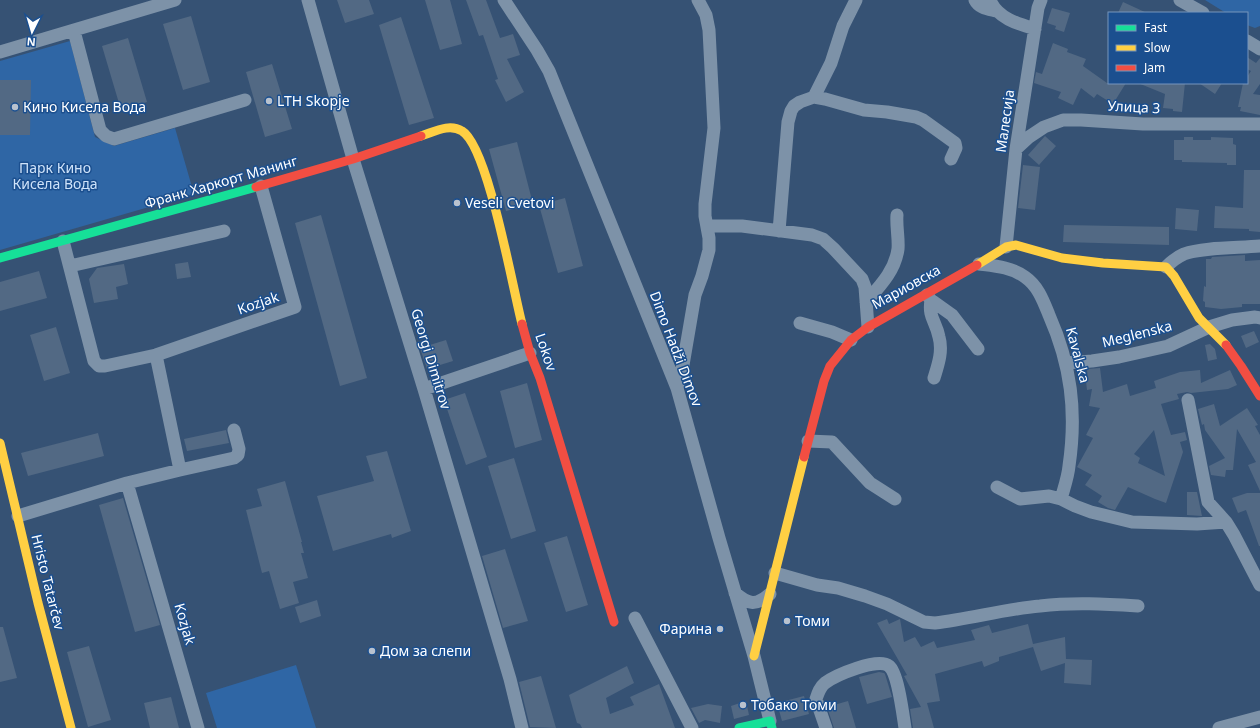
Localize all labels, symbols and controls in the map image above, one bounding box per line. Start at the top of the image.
north arrow [12,12,52,52]
legend [1108,12,1248,84]
text: Fast [1144,19,1168,36]
text: N [26,35,36,50]
text: Slow [1144,39,1171,56]
text: Jam [1143,59,1165,76]
street label: Малесија [991,88,1018,154]
place label: LTH Skopje [277,91,350,110]
marker: LTH Skopje [264,96,274,106]
street label: Улица 3 [1107,96,1161,117]
place label: Кино Кисела Вода [23,97,146,116]
marker: Кино Кисела Вода [10,102,20,112]
street label: Франк Харкорт Манинг [142,151,300,212]
park label: Парк Кино Кисела Вода [12,158,98,193]
place label: Veseli Cvetovi [465,193,554,212]
marker: Veseli Cvetovi [452,198,462,208]
street label: Мариовска [868,260,943,313]
street label: Kozjak [235,286,282,318]
street label: Dimo Hadži Dimov [646,288,707,410]
street label: Georgi Dimitrov [407,306,456,412]
street label: Meglenska [1100,316,1174,351]
street label: Kavalska [1062,325,1095,385]
street label: Lokov [531,330,562,374]
street label: Hristo Tatarčev [27,532,70,633]
street label: Kozjak [170,601,201,647]
place label: Томи [795,611,830,630]
marker: Томи [782,616,792,626]
place label: Фарина [659,619,712,638]
marker: Фарина [715,624,725,634]
place label: Дом за слепи [380,641,471,660]
marker: Дом за слепи [367,646,377,656]
place label: Тобако Томи [751,695,837,714]
marker: Тобако Томи [738,700,748,710]

